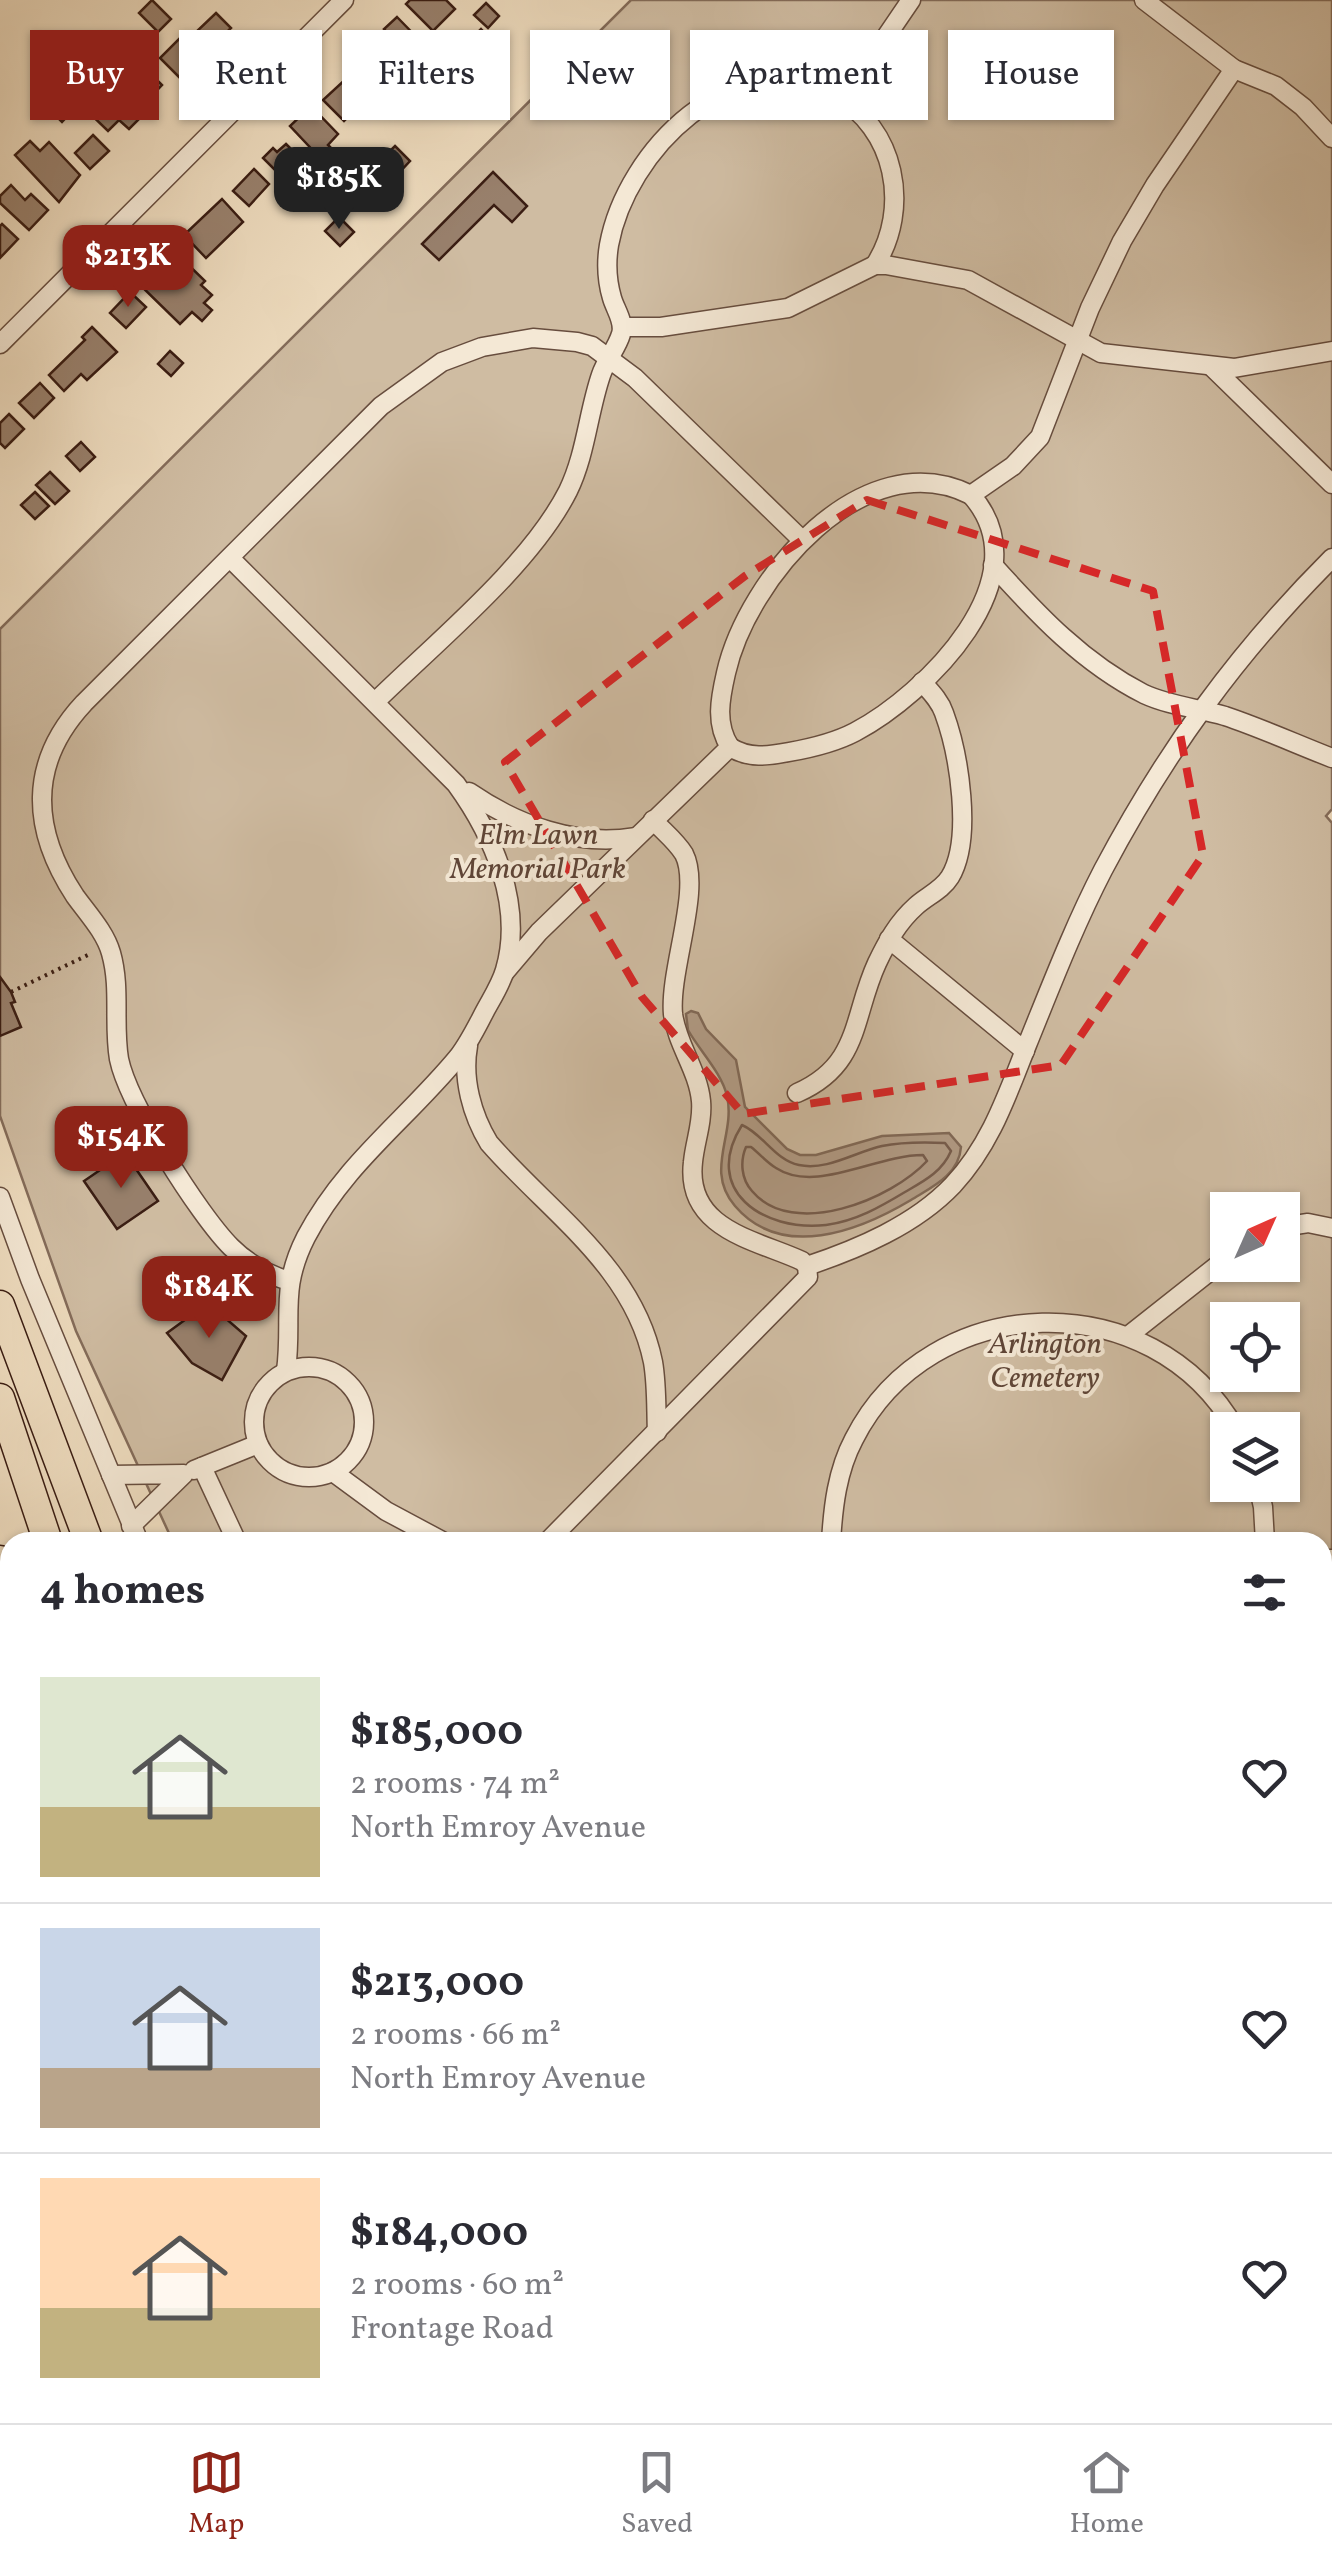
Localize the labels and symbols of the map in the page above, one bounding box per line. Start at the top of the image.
pin: $185K [269,147,409,232]
pin: $213K [58,225,198,310]
park label: Elm Lawn Memorial Park [449,815,626,891]
pin: $154K [51,1106,191,1191]
north arrow [1210,1192,1300,1282]
pin: $184K [139,1256,279,1341]
park label: Arlington Cemetery [987,1324,1102,1400]

